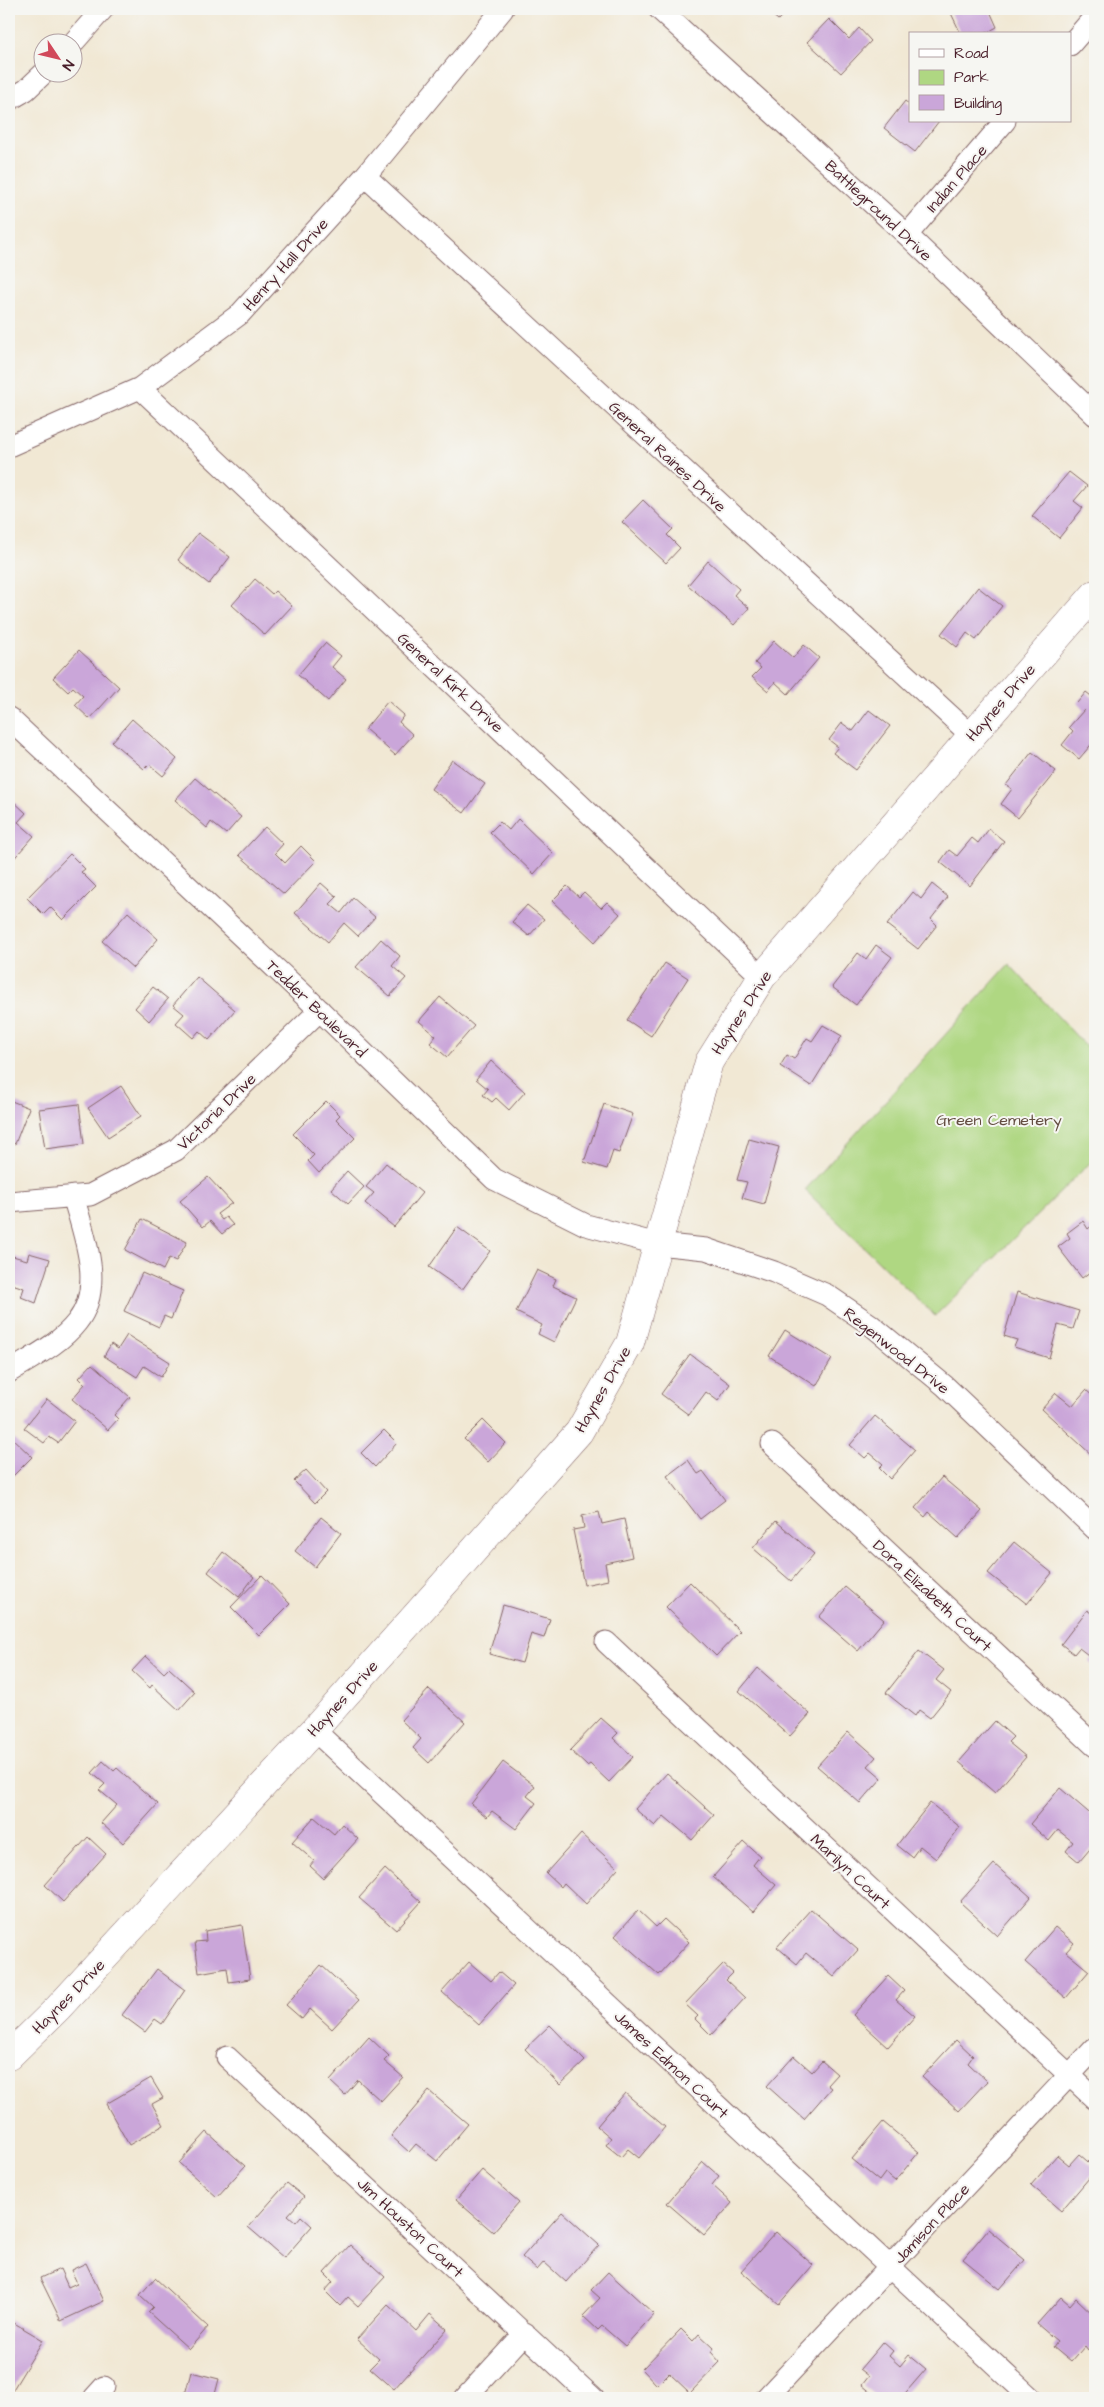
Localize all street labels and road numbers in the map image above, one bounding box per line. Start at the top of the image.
street label: Indian Place [921,140,993,217]
street label: Battleground Drive [819,155,937,267]
street label: Henry Hall Drive [238,213,334,317]
street label: General Raines Drive [604,396,731,517]
street label: General Kirk Drive [392,628,509,738]
street label: Haynes Drive [961,659,1042,747]
street label: Tedder Boulevard [261,955,371,1063]
street label: Haynes Drive [706,966,778,1059]
street label: Victoria Drive [172,1068,261,1155]
street label: Regenwood Drive [838,1302,954,1400]
street label: Haynes Drive [569,1342,638,1437]
street label: Dora Elizabeth Court [868,1535,997,1657]
street label: Haynes Drive [302,1655,384,1742]
street label: Marilyn Court [805,1829,896,1916]
street label: Haynes Drive [27,1954,111,2040]
street label: James Edmon Court [609,2006,734,2124]
street label: Jim Houston Court [352,2173,469,2283]
street label: Jamison Place [889,2178,975,2269]

